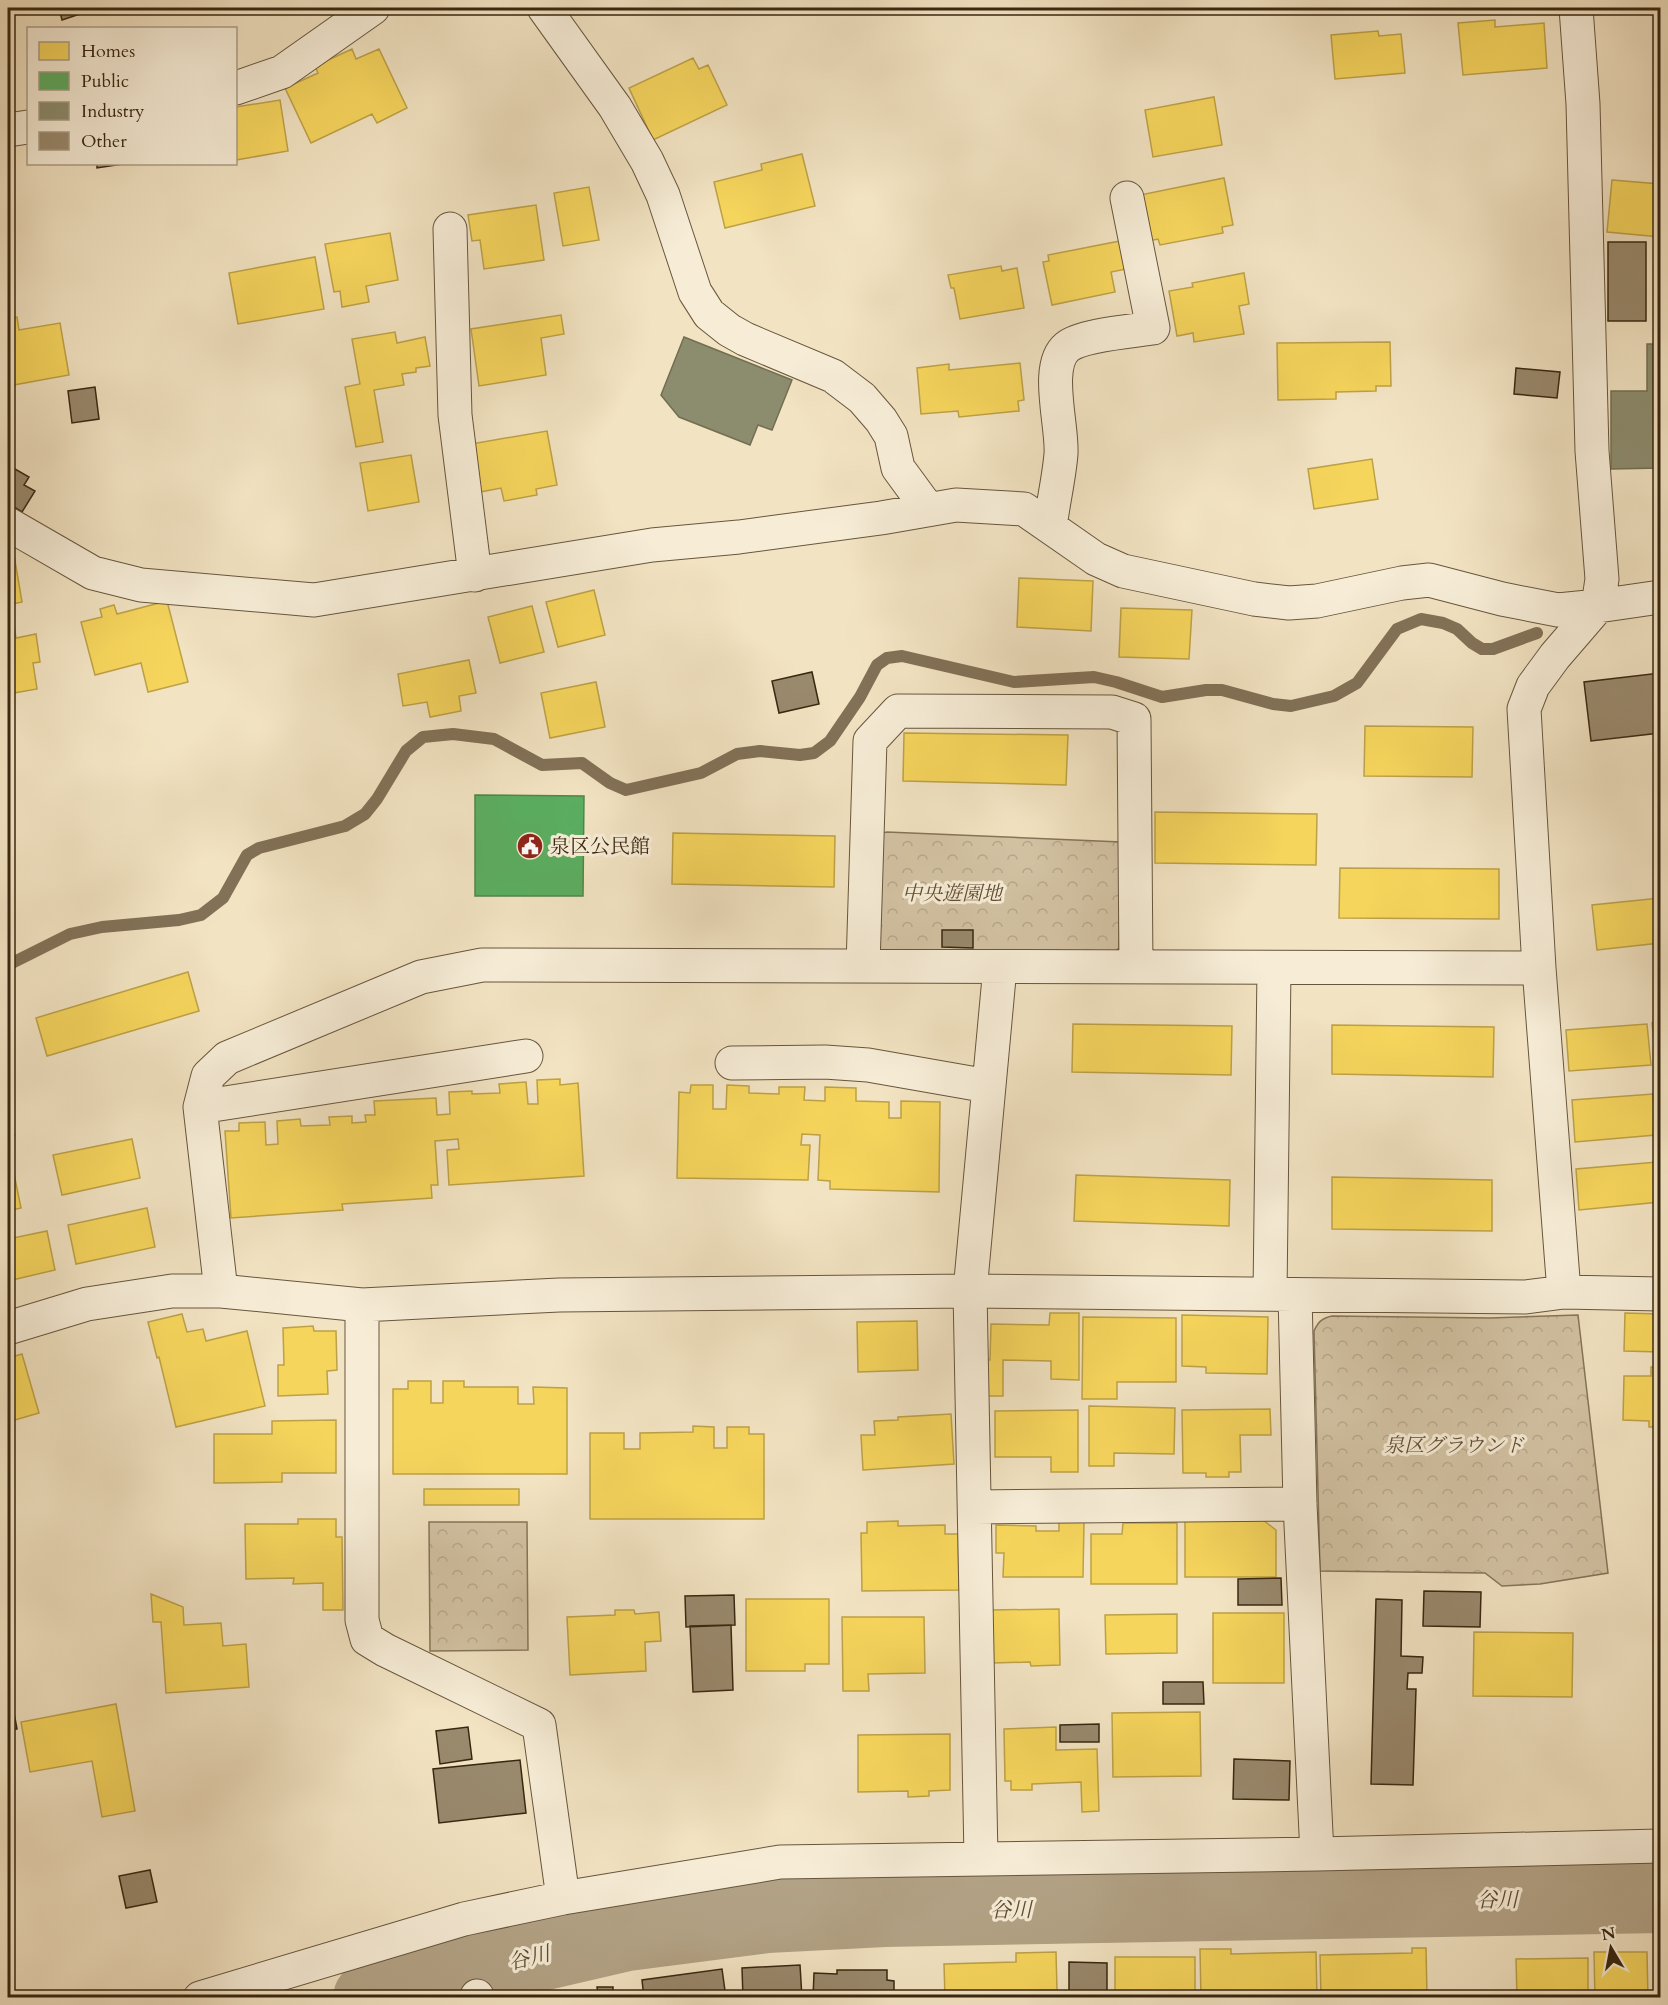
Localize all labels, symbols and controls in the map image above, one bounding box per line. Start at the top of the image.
legend [27,27,237,165]
text: Homes [81,39,135,64]
text: Public [81,69,129,94]
text: Industry [81,99,145,124]
text: Other [81,129,127,154]
public building icon: 泉区公民館 [515,831,545,861]
place label: 泉区公民館 [550,833,650,860]
park label: 中央遊園地 [902,880,1004,907]
park label: 泉区グラウンド [1384,1432,1525,1459]
water label: 谷川 [1476,1886,1520,1915]
water label: 谷川 [990,1896,1034,1925]
north arrow [1581,1918,1641,1978]
text: N [1600,1922,1617,1946]
water label: 谷川 [505,1939,555,1978]

